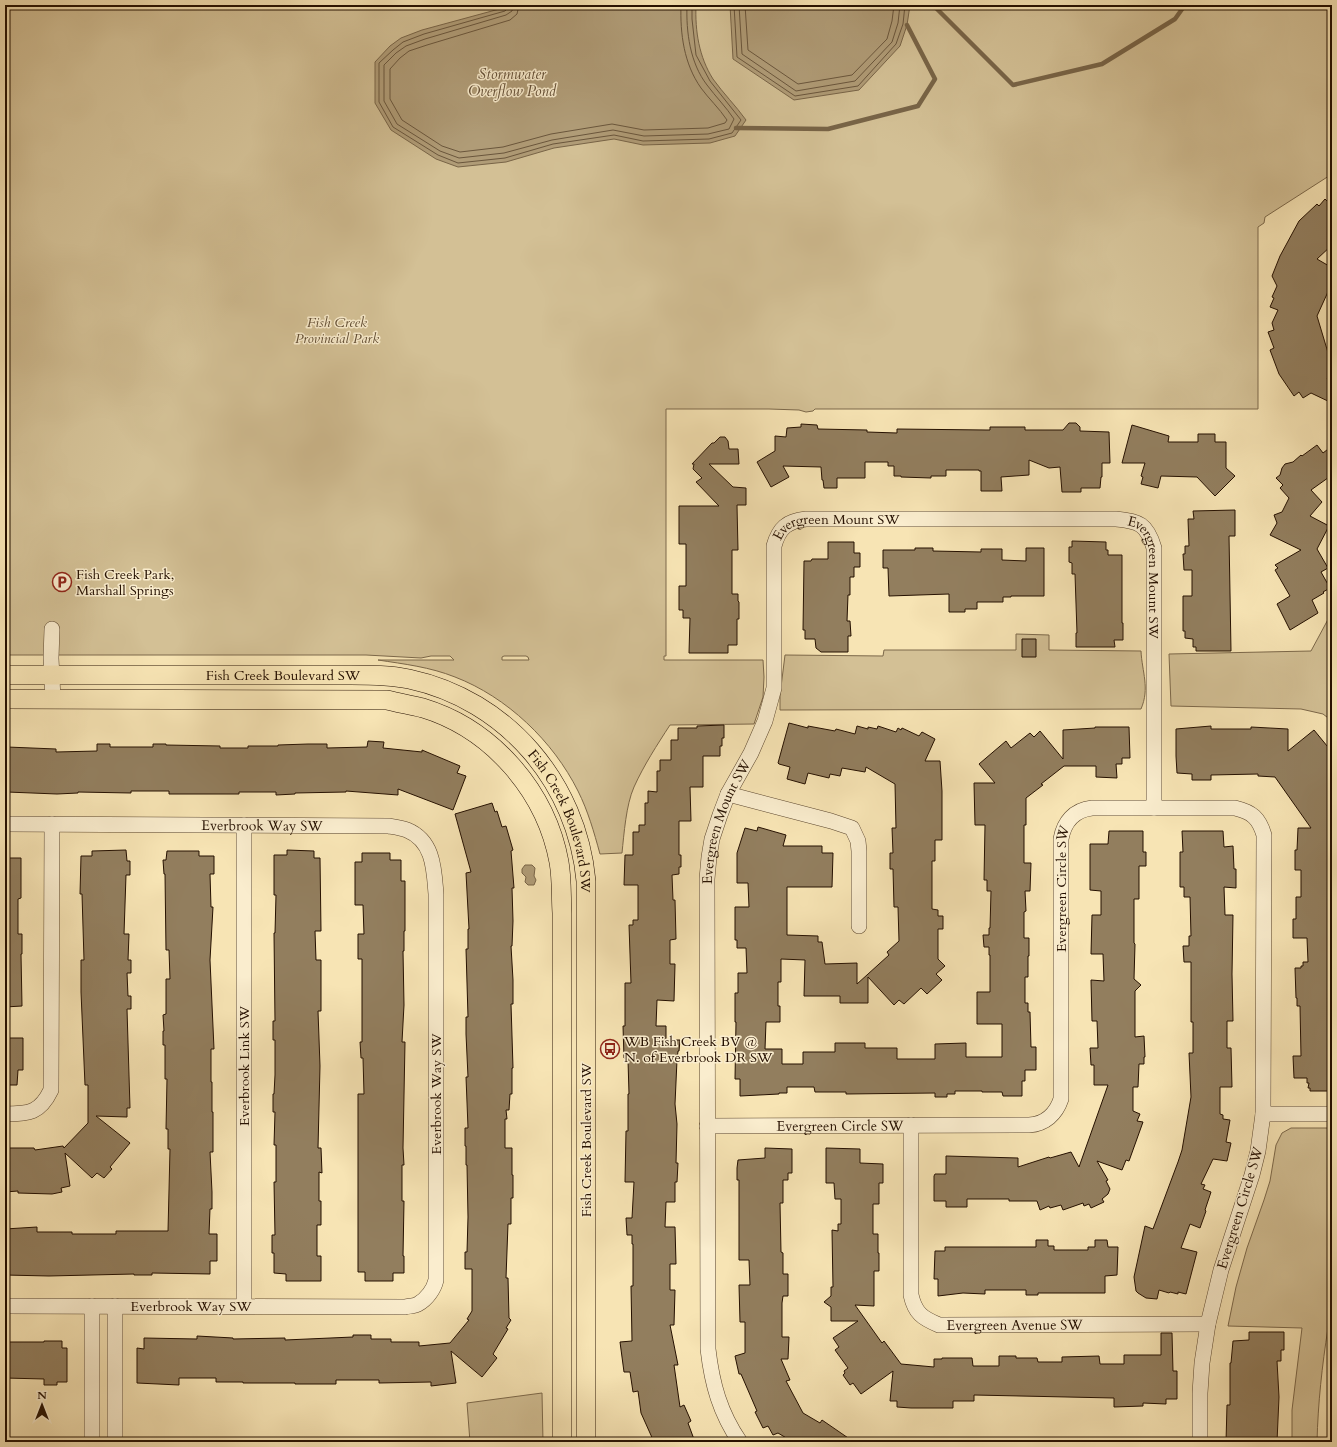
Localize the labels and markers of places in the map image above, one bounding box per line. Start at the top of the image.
place label: Fish Creek Park, Marshall Springs [76,565,174,600]
parking icon: Fish Creek Park, Marshall Springs [51,571,73,593]
place label: WB Fish Creek BV @ N. of Everbrook DR SW [623,1032,773,1067]
bus stop icon: WB Fish Creek BV @ N. of Everbrook DR SW [599,1038,621,1060]

